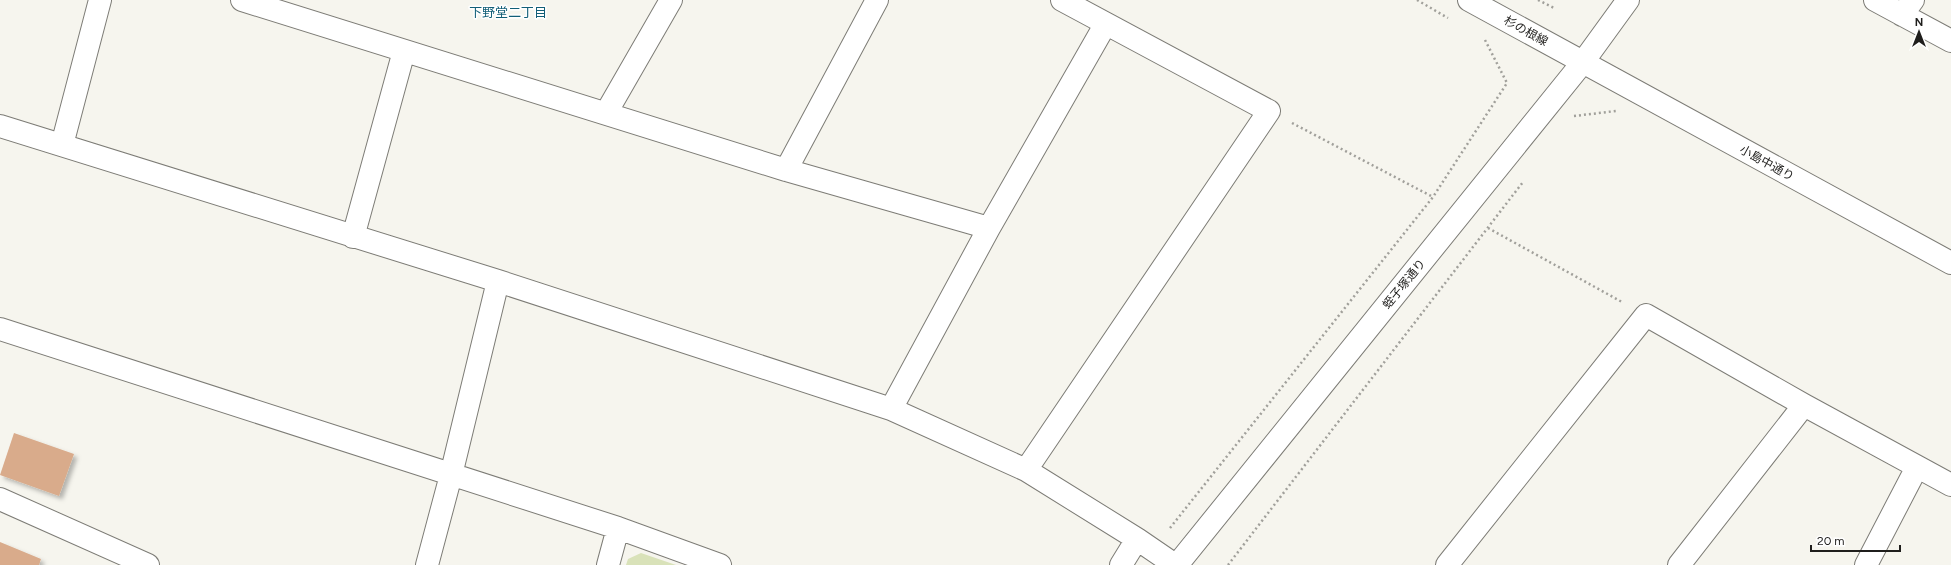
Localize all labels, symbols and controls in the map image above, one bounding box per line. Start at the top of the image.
district label: 下野堂二丁目 [469,5,547,20]
north arrow [1899,12,1939,52]
street label: 杉の根線 [1502,13,1550,49]
text: N [1915,16,1923,29]
street label: 小島中通り [1737,142,1797,184]
street label: 蛭子塚通り [1380,256,1428,312]
scale bar [1811,527,1900,553]
text: 20 m [1817,534,1845,548]

